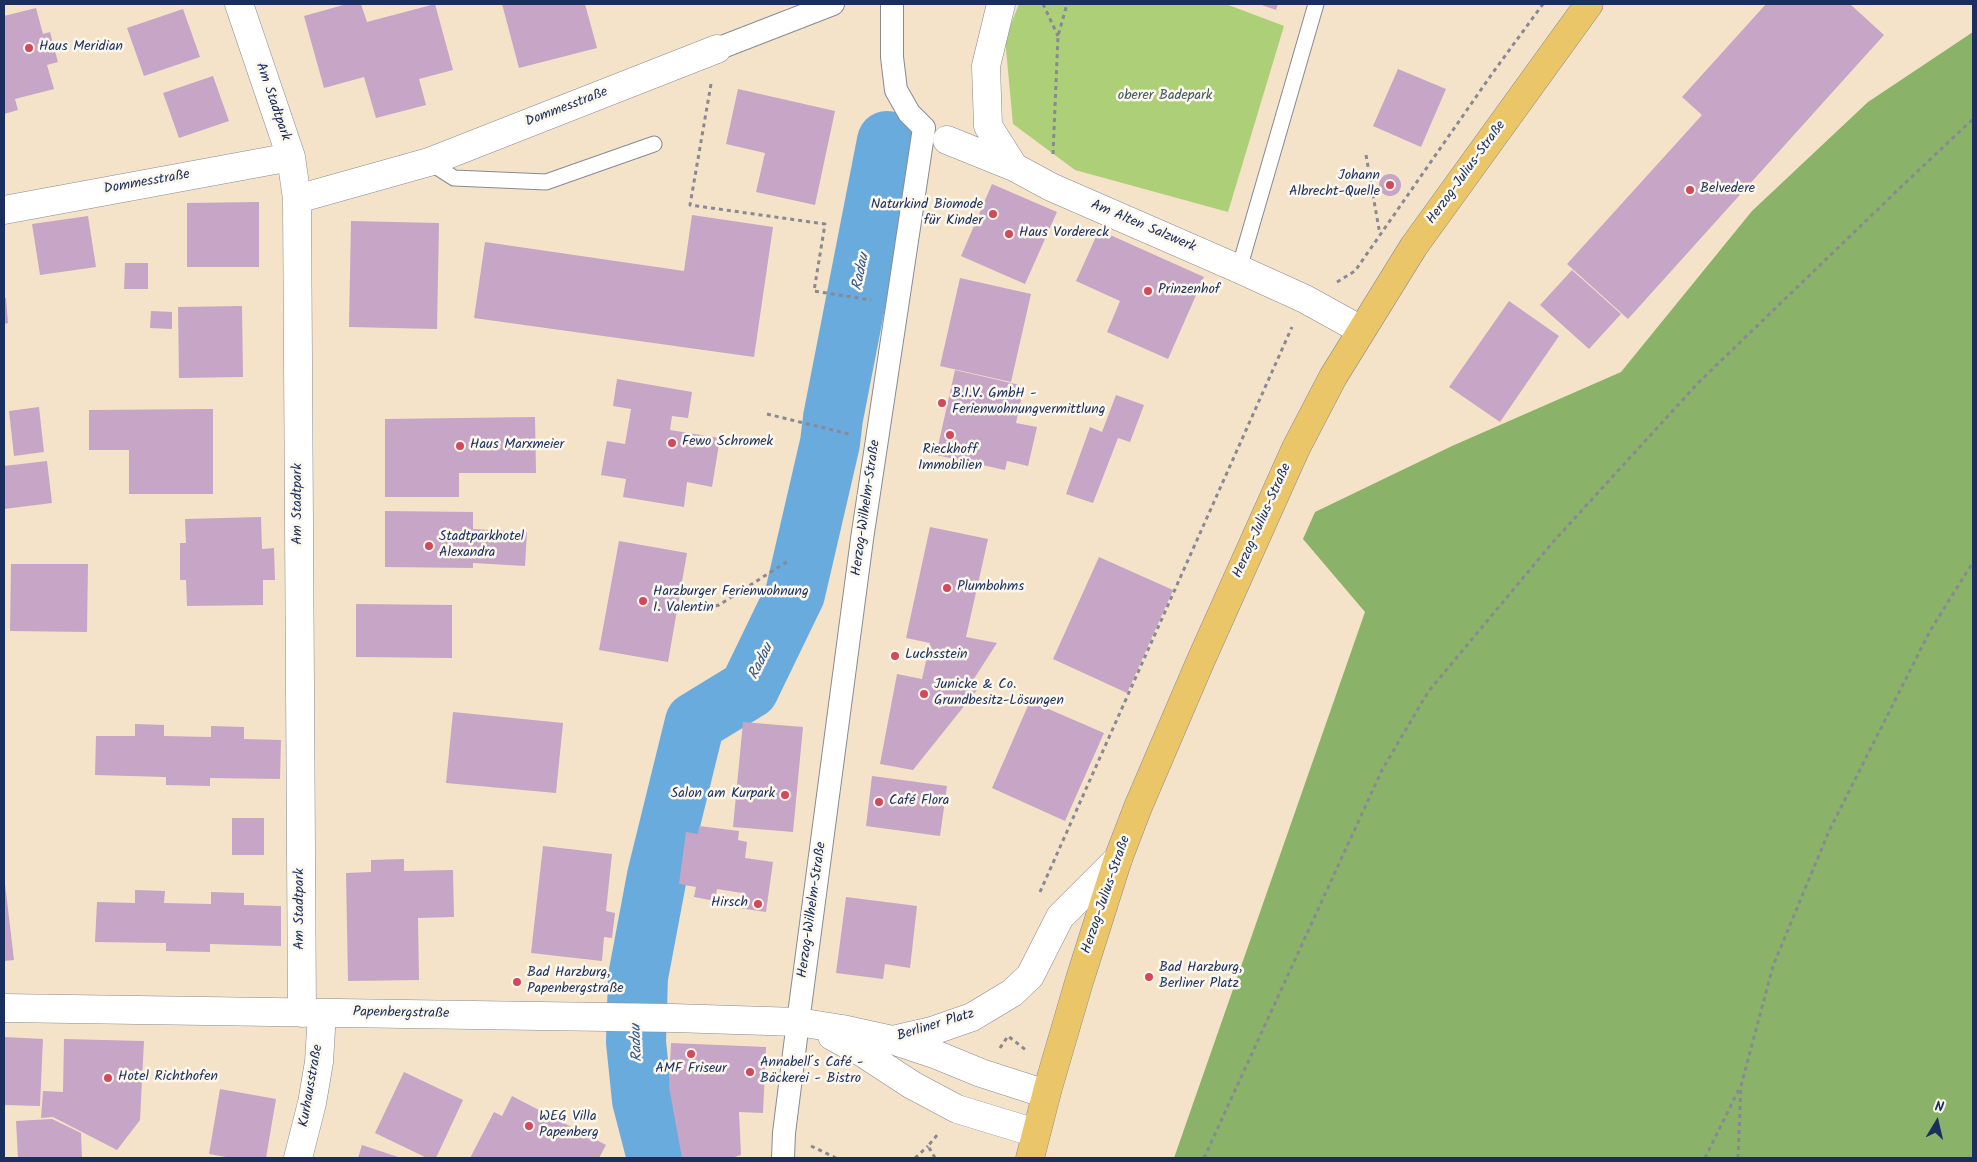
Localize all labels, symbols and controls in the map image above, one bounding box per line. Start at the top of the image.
place label: Haus Meridian [39,40,123,56]
marker: Haus Meridian [23,42,35,54]
street label: Am Stadtpark [251,61,293,143]
street label: Dommesstraße [523,85,611,131]
park label: oberer Badepark [1118,89,1212,105]
street label: Herzog-Julius-Straße [1424,118,1510,228]
street label: Dommesstraße [103,167,191,199]
place label: Johann Albrecht-Quelle [1289,169,1380,202]
marker: Johann Albrecht-Quelle [1384,179,1396,191]
place label: Belvedere [1700,182,1755,198]
marker: Belvedere [1684,184,1696,196]
street label: Am Alten Salzwerk [1088,197,1198,257]
place label: Naturkind Biomode für Kinder [871,198,983,230]
marker: Naturkind Biomode für Kinder [987,208,999,220]
place label: Haus Vordereck [1019,226,1109,242]
marker: Haus Vordereck [1003,228,1015,240]
water label: Radau [850,252,874,292]
place label: Prinzenhof [1158,283,1220,299]
marker: Prinzenhof [1142,285,1154,297]
place label: B.I.V. GmbH - Ferienwohnungvermittlung [952,387,1105,420]
marker: B.I.V. GmbH - Ferienwohnungvermittlung [936,397,948,409]
marker: Rieckhoff Immobilien [944,429,956,441]
place label: Fewo Schromek [682,435,773,451]
marker: Fewo Schromek [666,437,678,449]
place label: Haus Marxmeier [470,438,564,454]
street label: Herzog-Wilhelm-Straße [849,439,885,577]
marker: Haus Marxmeier [454,440,466,452]
place label: Rieckhoff Immobilien [918,443,982,476]
street label: Herzog-Julius-Straße [1230,461,1296,581]
street label: Am Stadtpark [291,463,307,545]
place label: Stadtparkhotel Alexandra [439,530,524,562]
marker: Stadtparkhotel Alexandra [423,540,435,552]
place label: Plumbohms [957,580,1024,596]
marker: Plumbohms [941,582,953,594]
place label: Harzburger Ferienwohnung I. Valentin [653,585,809,618]
marker: Harzburger Ferienwohnung I. Valentin [637,595,649,607]
water label: Radau [746,641,778,683]
place label: Luchsstein [905,648,968,664]
marker: Luchsstein [889,650,901,662]
place label: Junicke & Co. Grundbesitz-Lösungen [934,678,1064,710]
marker: Junicke & Co. Grundbesitz-Lösungen [918,688,930,700]
place label: Salon am Kurpark [671,787,775,803]
marker: Salon am Kurpark [779,789,791,801]
place label: Café Flora [889,794,949,810]
marker: Café Flora [873,796,885,808]
street label: Herzog-Julius-Straße [1079,834,1135,956]
street label: Herzog-Wilhelm-Straße [795,841,831,979]
street label: Am Stadtpark [293,868,309,950]
place label: Hirsch [711,896,748,912]
marker: Hirsch [752,898,764,910]
place label: Bad Harzburg, Berliner Platz [1159,961,1242,994]
place label: Bad Harzburg, Papenbergstraße [527,966,624,999]
marker: Bad Harzburg, Berliner Platz [1143,971,1155,983]
marker: Bad Harzburg, Papenbergstraße [511,976,523,988]
street label: Papenbergstraße [353,1005,449,1023]
street label: Berliner Platz [895,1006,977,1046]
water label: Radau [628,1024,648,1062]
street label: Kurhausstraße [296,1043,328,1129]
marker: AMF Friseur [685,1048,697,1060]
place label: Annabell´s Café - Bäckerei - Bistro [760,1056,864,1088]
place label: AMF Friseur [655,1062,727,1078]
marker: Annabell´s Café - Bäckerei - Bistro [744,1066,756,1078]
place label: Hotel Richthofen [118,1070,218,1086]
marker: Hotel Richthofen [102,1072,114,1084]
text: N [1933,1096,1945,1119]
north arrow [1912,1097,1962,1147]
place label: WEG Villa Papenberg [539,1110,599,1142]
marker: WEG Villa Papenberg [523,1120,535,1132]

